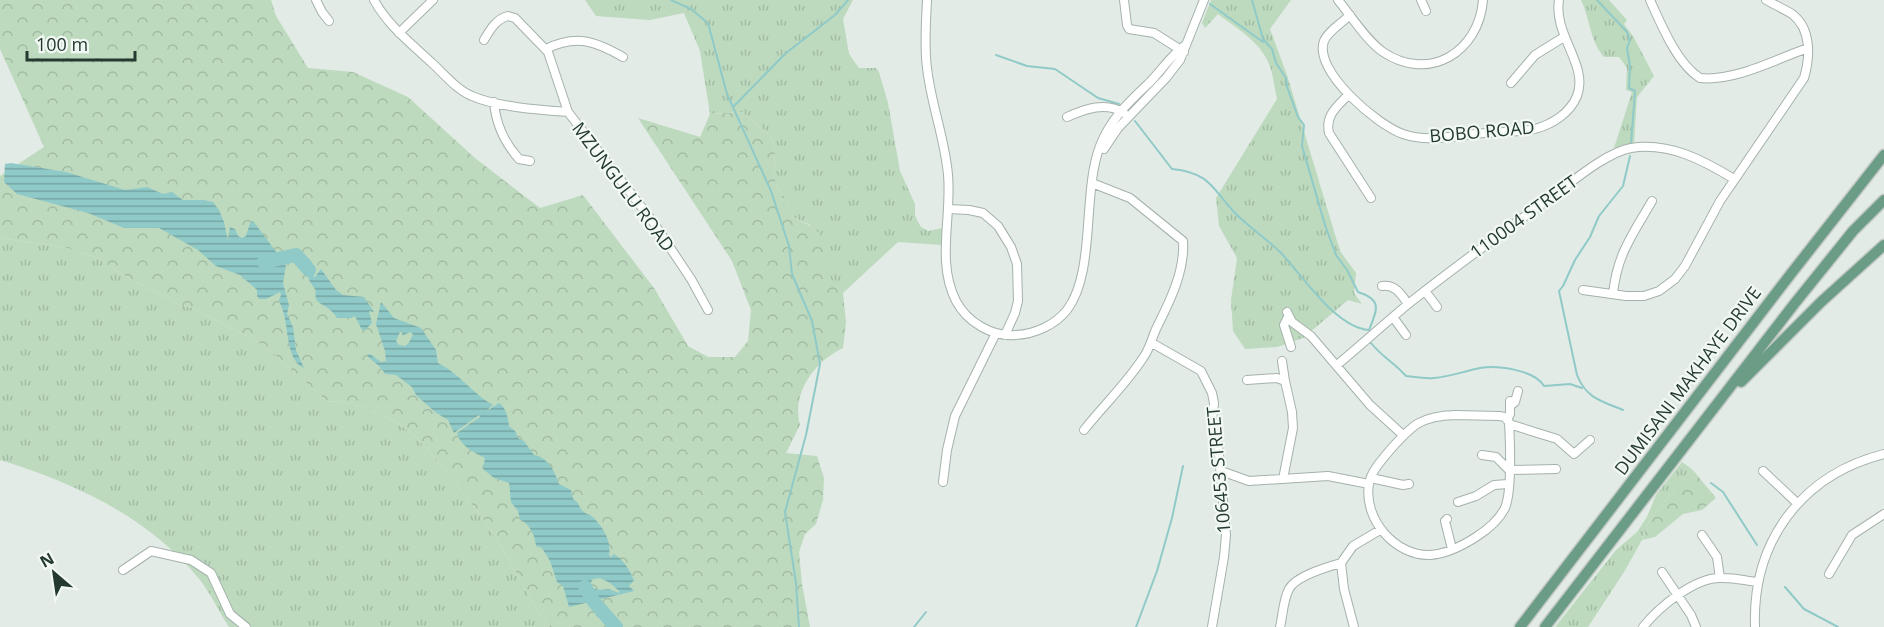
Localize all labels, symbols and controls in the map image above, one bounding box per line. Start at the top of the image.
scale bar [27,24,135,62]
text: 100 m [36,32,88,56]
street label: BOBO ROAD [1428,114,1536,148]
street label: MZUNGULU ROAD [567,117,680,256]
street label: 110004 STREET [1465,169,1582,263]
street label: DUMISANI MAKHAYE DRIVE [1608,281,1766,479]
street label: 106453 STREET [1200,406,1236,535]
north arrow [24,543,84,603]
text: N [36,547,58,573]

